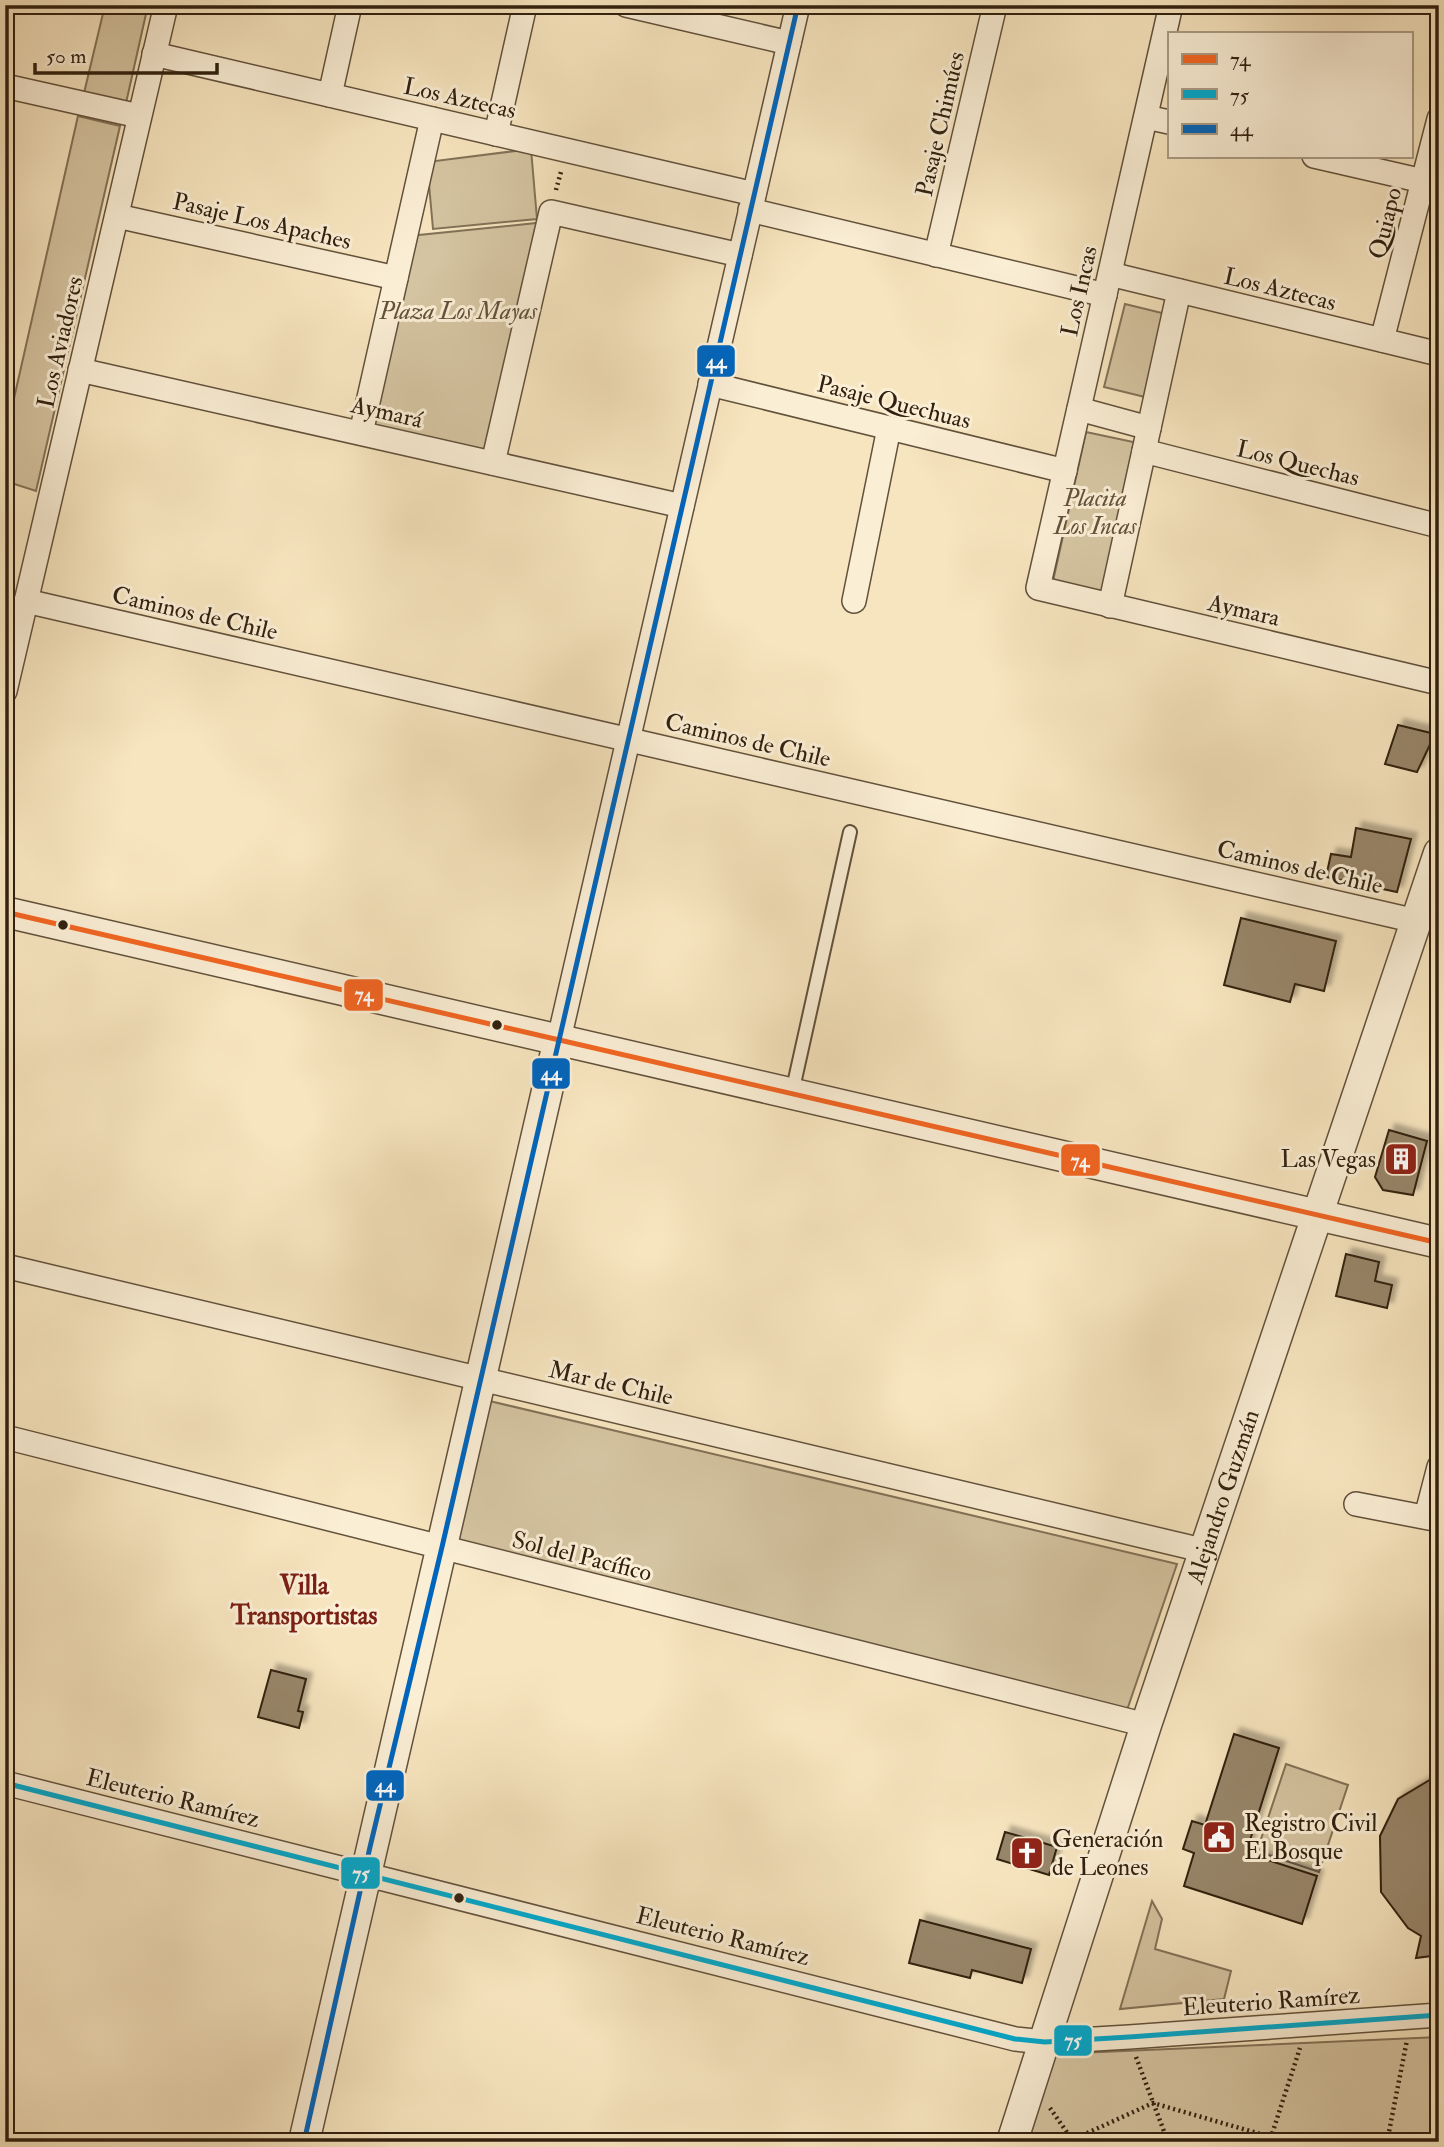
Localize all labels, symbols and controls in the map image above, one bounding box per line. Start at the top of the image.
scale bar [35,32,217,76]
legend [1168,32,1412,158]
text: 50 m [46,43,87,70]
text: 74 [1230,46,1252,73]
street label: Pasaje Chimúes [909,49,972,200]
street label: Los Aztecas [400,70,519,127]
text: 75 [1230,82,1250,109]
text: 44 [1230,116,1254,143]
street label: Quiapo [1362,184,1409,262]
street label: Pasaje Los Apaches [170,186,354,257]
street label: Los Incas [1054,243,1105,339]
street label: Los Aztecas [1220,261,1339,318]
street label: Los Aviadores [30,273,91,411]
park label: Plaza Los Mayas [378,296,537,327]
line badge: 44 [696,344,736,378]
text: 44 [705,350,728,374]
street label: Pasaje Quechuas [814,368,974,437]
street label: Aymará [347,389,427,436]
street label: Los Quechas [1233,433,1362,494]
park label: Placita Los Incas [1052,483,1137,542]
street label: Caminos de Chile [109,579,281,648]
street label: Aymara [1204,587,1284,634]
street label: Caminos de Chile [662,706,834,775]
street label: Caminos de Chile [1214,833,1386,902]
unlabelled marker [56,918,70,932]
line badge: 74 [343,978,384,1012]
text: 74 [355,983,375,1007]
unlabelled marker [490,1018,504,1032]
line badge: 44 [531,1057,571,1090]
text: 44 [540,1062,563,1086]
building icon: Las Vegas [1382,1140,1420,1178]
line badge: 74 [1060,1143,1101,1177]
place label: Las Vegas [1281,1144,1376,1175]
text: 74 [1071,1149,1091,1173]
street label: Mar de Chile [546,1354,676,1413]
street label: Alejandro Guzmán [1179,1406,1267,1589]
street label: Sol del Pacífico [509,1524,655,1589]
district label: Villa Transportistas [230,1570,377,1633]
street label: Eleuterio Ramírez [83,1762,263,1835]
line badge: 44 [365,1769,405,1802]
text: 44 [374,1774,397,1798]
place label: Registro Civil El Bosque [1244,1808,1377,1867]
public building icon: Registro Civil El Bosque [1200,1818,1238,1856]
place label: Generación de Leones [1052,1824,1163,1883]
church icon: Generación de Leones [1008,1834,1046,1872]
line badge: 75 [340,1856,381,1890]
text: 75 [352,1862,370,1886]
unlabelled marker [452,1891,466,1905]
street label: Eleuterio Ramírez [633,1900,813,1973]
street label: Eleuterio Ramírez [1181,1980,1361,2023]
line badge: 75 [1053,2024,1093,2057]
text: 75 [1064,2029,1082,2053]

